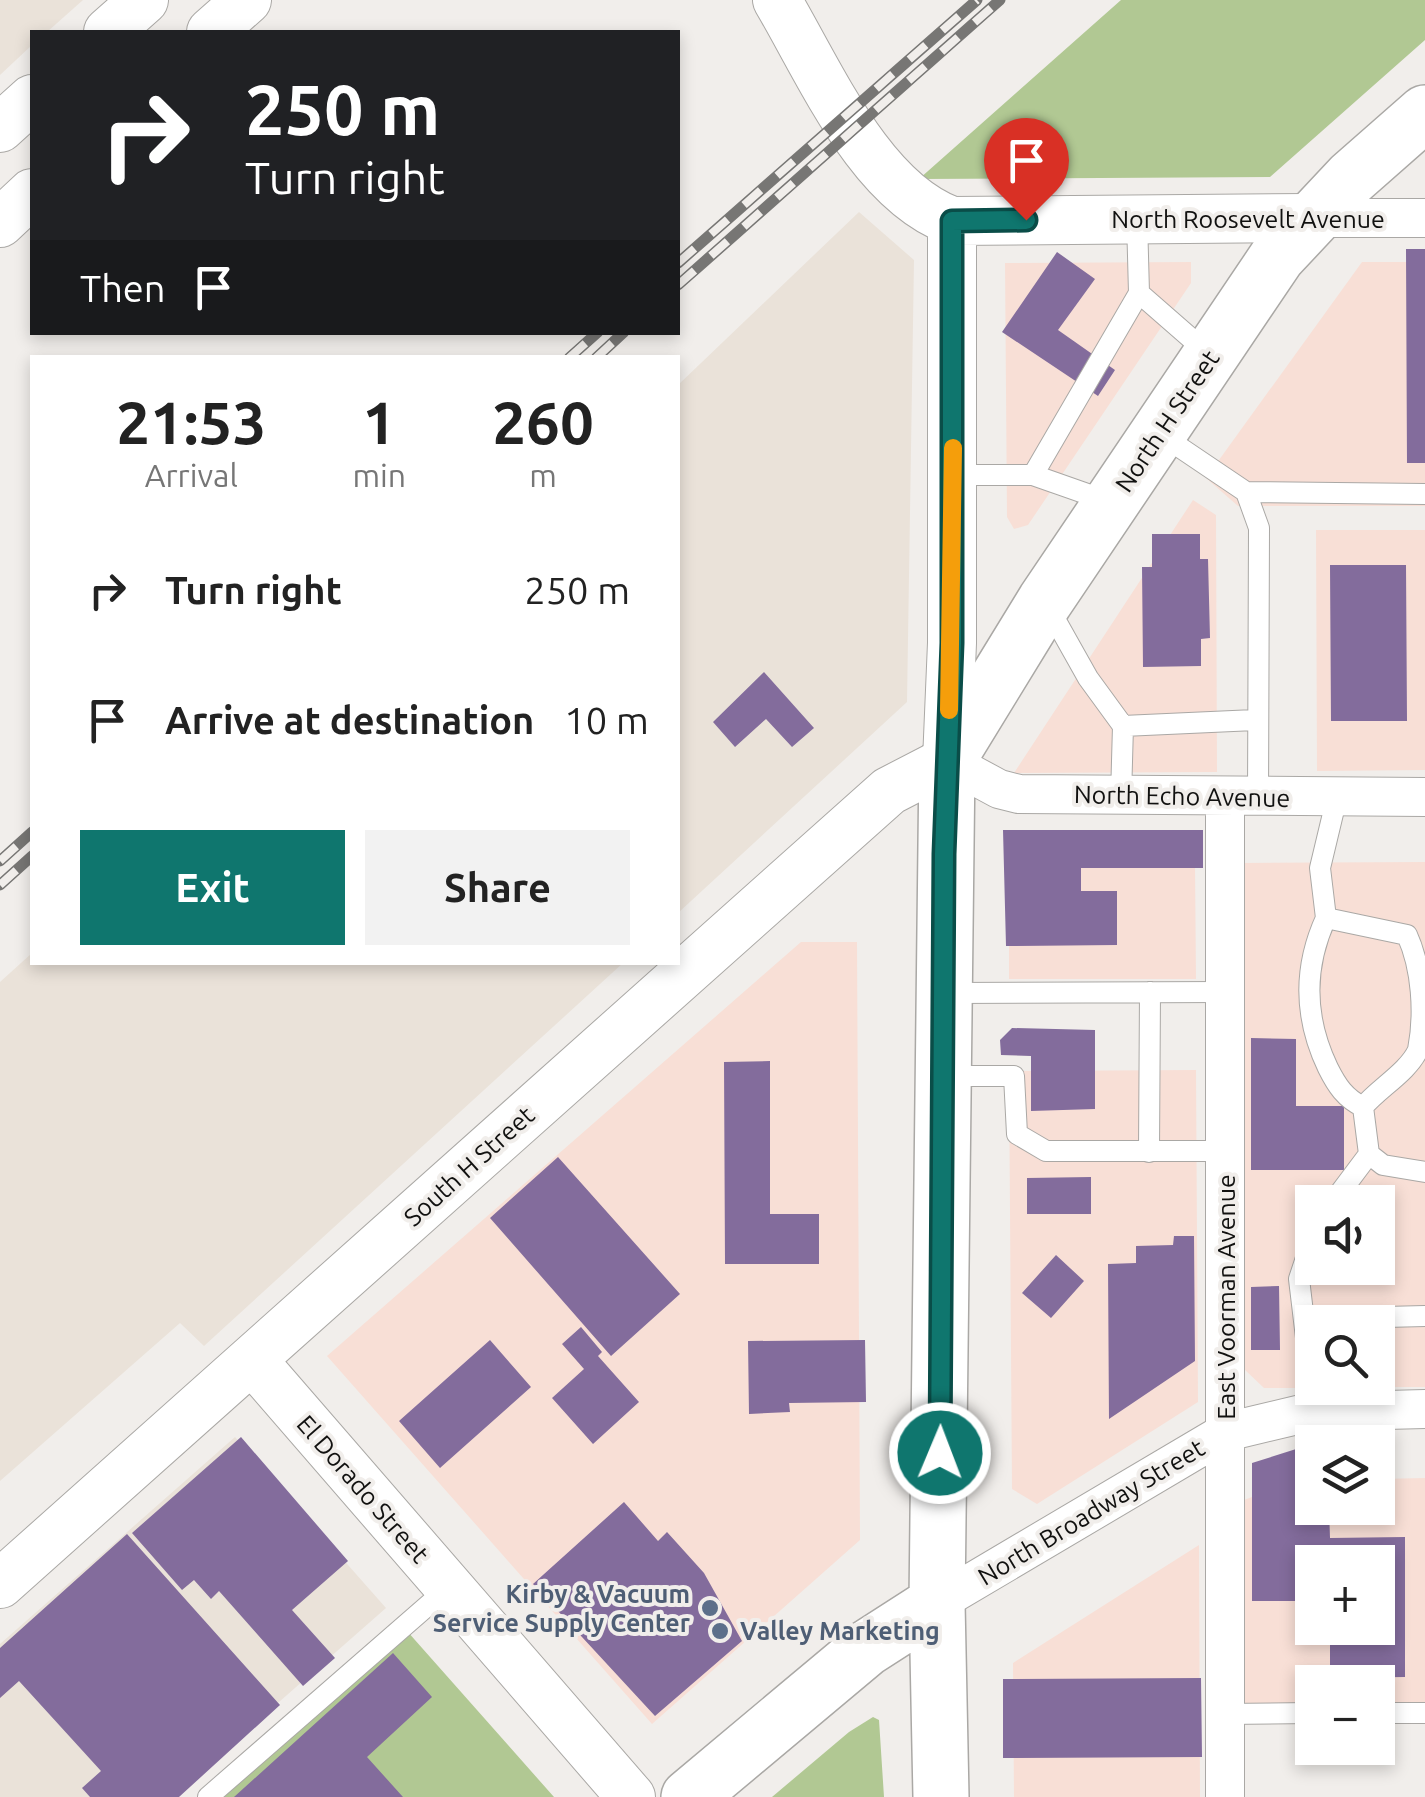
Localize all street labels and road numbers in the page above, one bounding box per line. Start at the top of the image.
street label: North Roosevelt Avenue [1111,205,1385,233]
street label: North H Street [1109,345,1225,497]
street label: North Echo Avenue [1074,780,1290,812]
street label: South H Street [398,1100,540,1232]
street label: East Voorman Avenue [1212,1174,1240,1420]
street label: El Dorado Street [292,1410,435,1568]
street label: North Broadway Street [973,1433,1209,1591]

